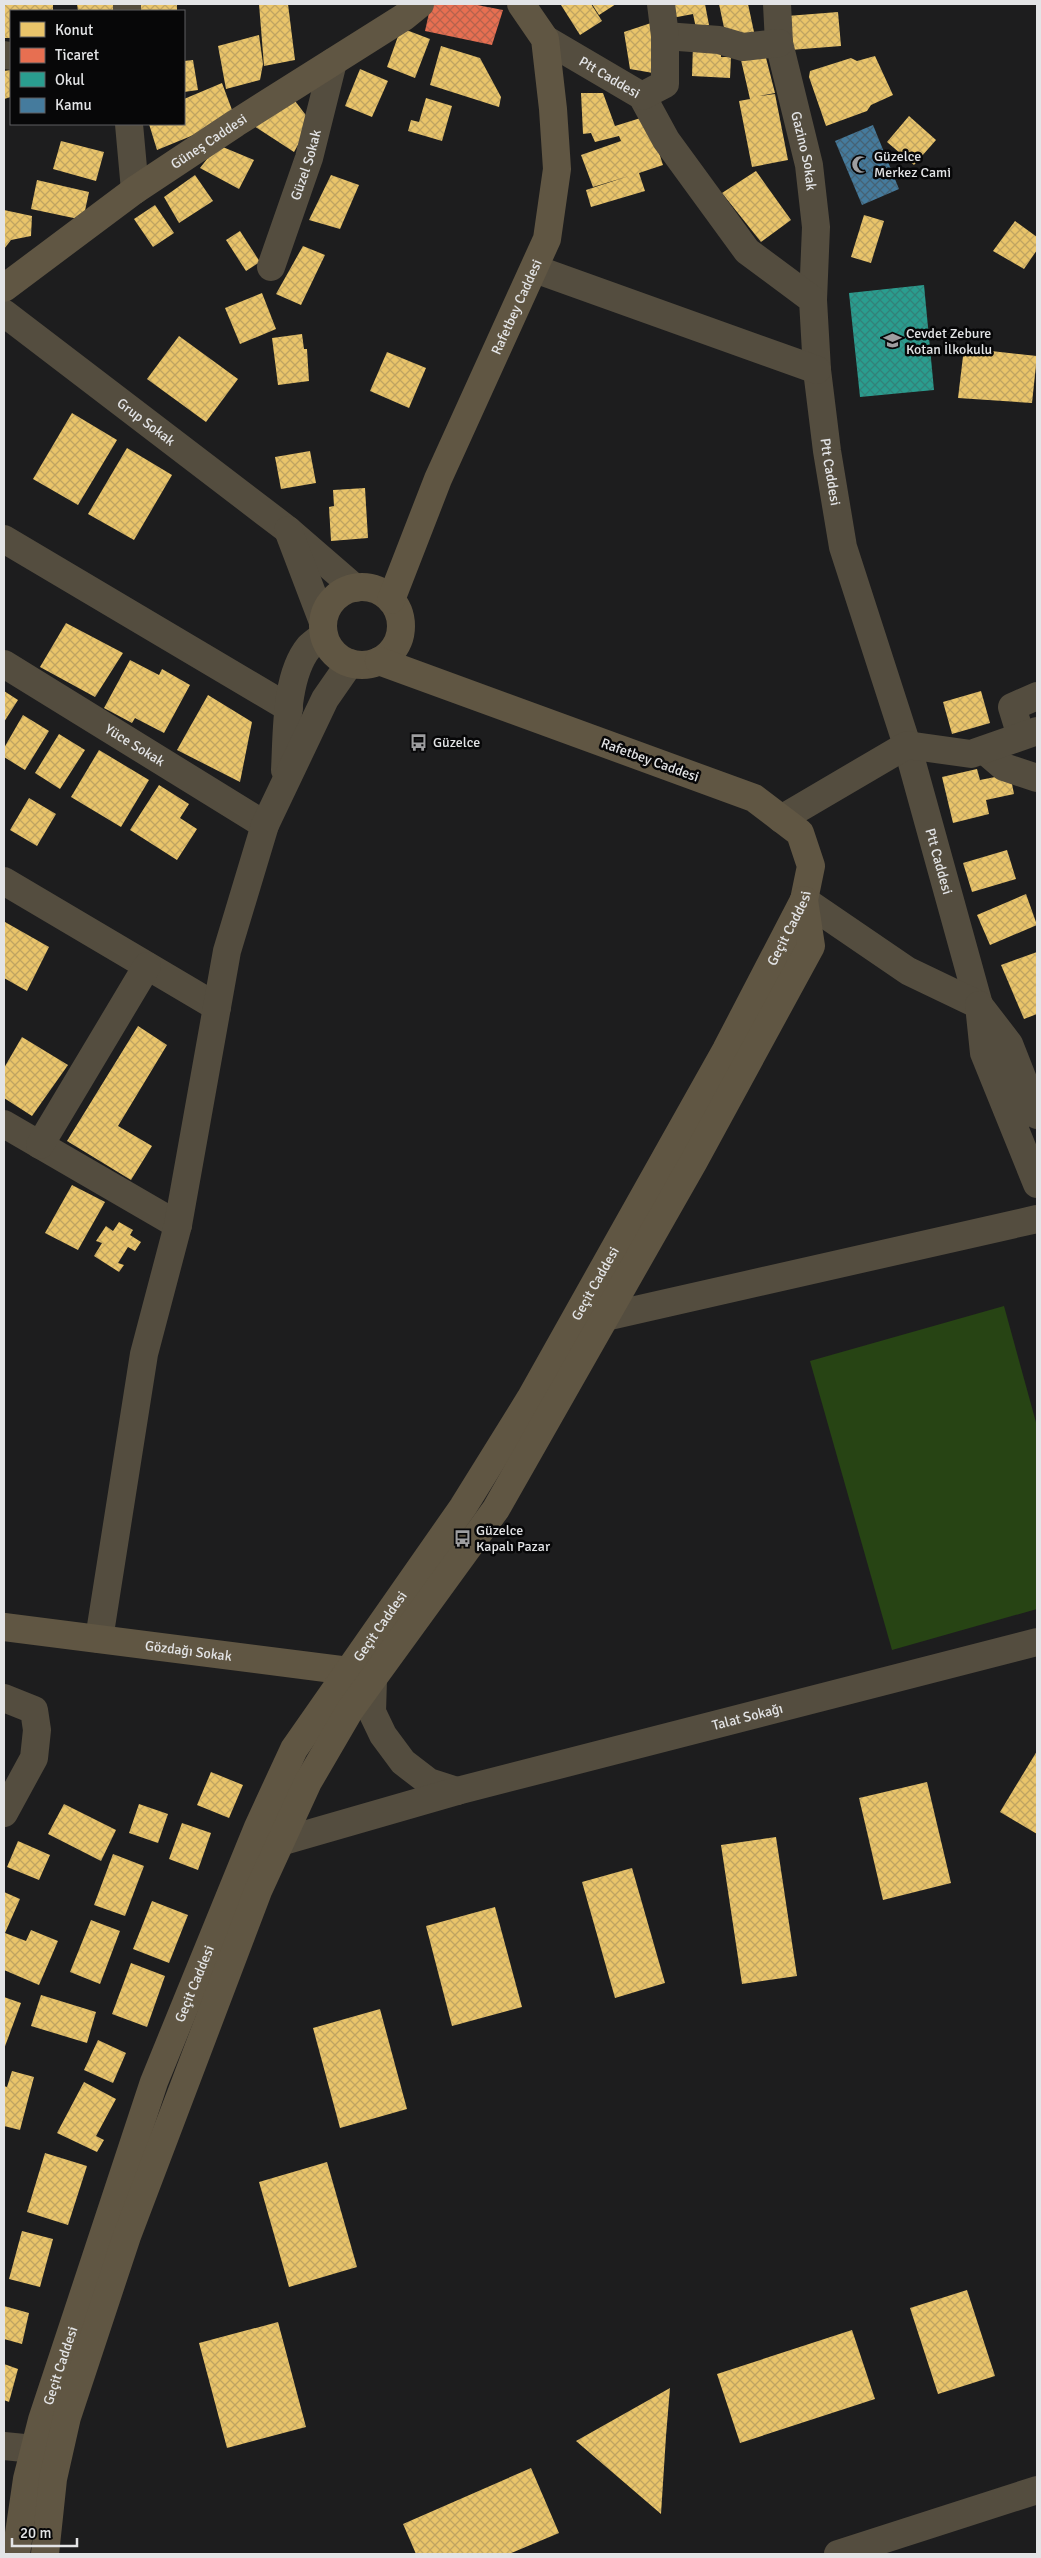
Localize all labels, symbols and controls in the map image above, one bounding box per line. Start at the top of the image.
legend [10,10,185,125]
text: Konut [55,21,93,39]
text: Ticaret [55,46,99,64]
street label: Ptt Caddesi [576,52,643,102]
text: Okul [55,71,85,89]
text: Kamu [55,96,92,114]
street label: Güneş Caddesi [167,110,250,172]
street label: Gazino Sokak [788,110,820,191]
street label: Güzel Sokak [286,128,324,202]
place label: Güzelce Merkez Cami [874,148,951,181]
mosque icon: Güzelce Merkez Cami [850,154,870,174]
street label: Rafetbey Caddesi [487,256,545,357]
place label: Cevdet Zebure Kotan İlkokulu [906,325,992,358]
school or university icon: Cevdet Zebure Kotan İlkokulu [882,331,902,351]
street label: Grup Sokak [114,394,179,449]
street label: Ptt Caddesi [817,437,844,507]
street label: Yüce Sokak [102,720,168,770]
bus stop icon: Güzelce [409,732,429,752]
place label: Güzelce [433,734,480,751]
street label: Rafetbey Caddesi [599,734,701,786]
street label: Ptt Caddesi [922,826,956,896]
street label: Geçit Caddesi [763,889,814,968]
street label: Geçit Caddesi [568,1244,622,1323]
place label: Güzelce Kapalı Pazar [476,1522,551,1555]
bus stop icon: Güzelce Kapalı Pazar [452,1528,472,1548]
street label: Geçit Caddesi [349,1588,410,1664]
street label: Gözdağı Sokak [144,1637,233,1664]
street label: Talat Sokağı [710,1699,785,1734]
street label: Geçit Caddesi [171,1943,217,2025]
street label: Geçit Caddesi [39,2324,81,2407]
scale bar [12,2516,78,2548]
text: 20 m [20,2524,51,2542]

